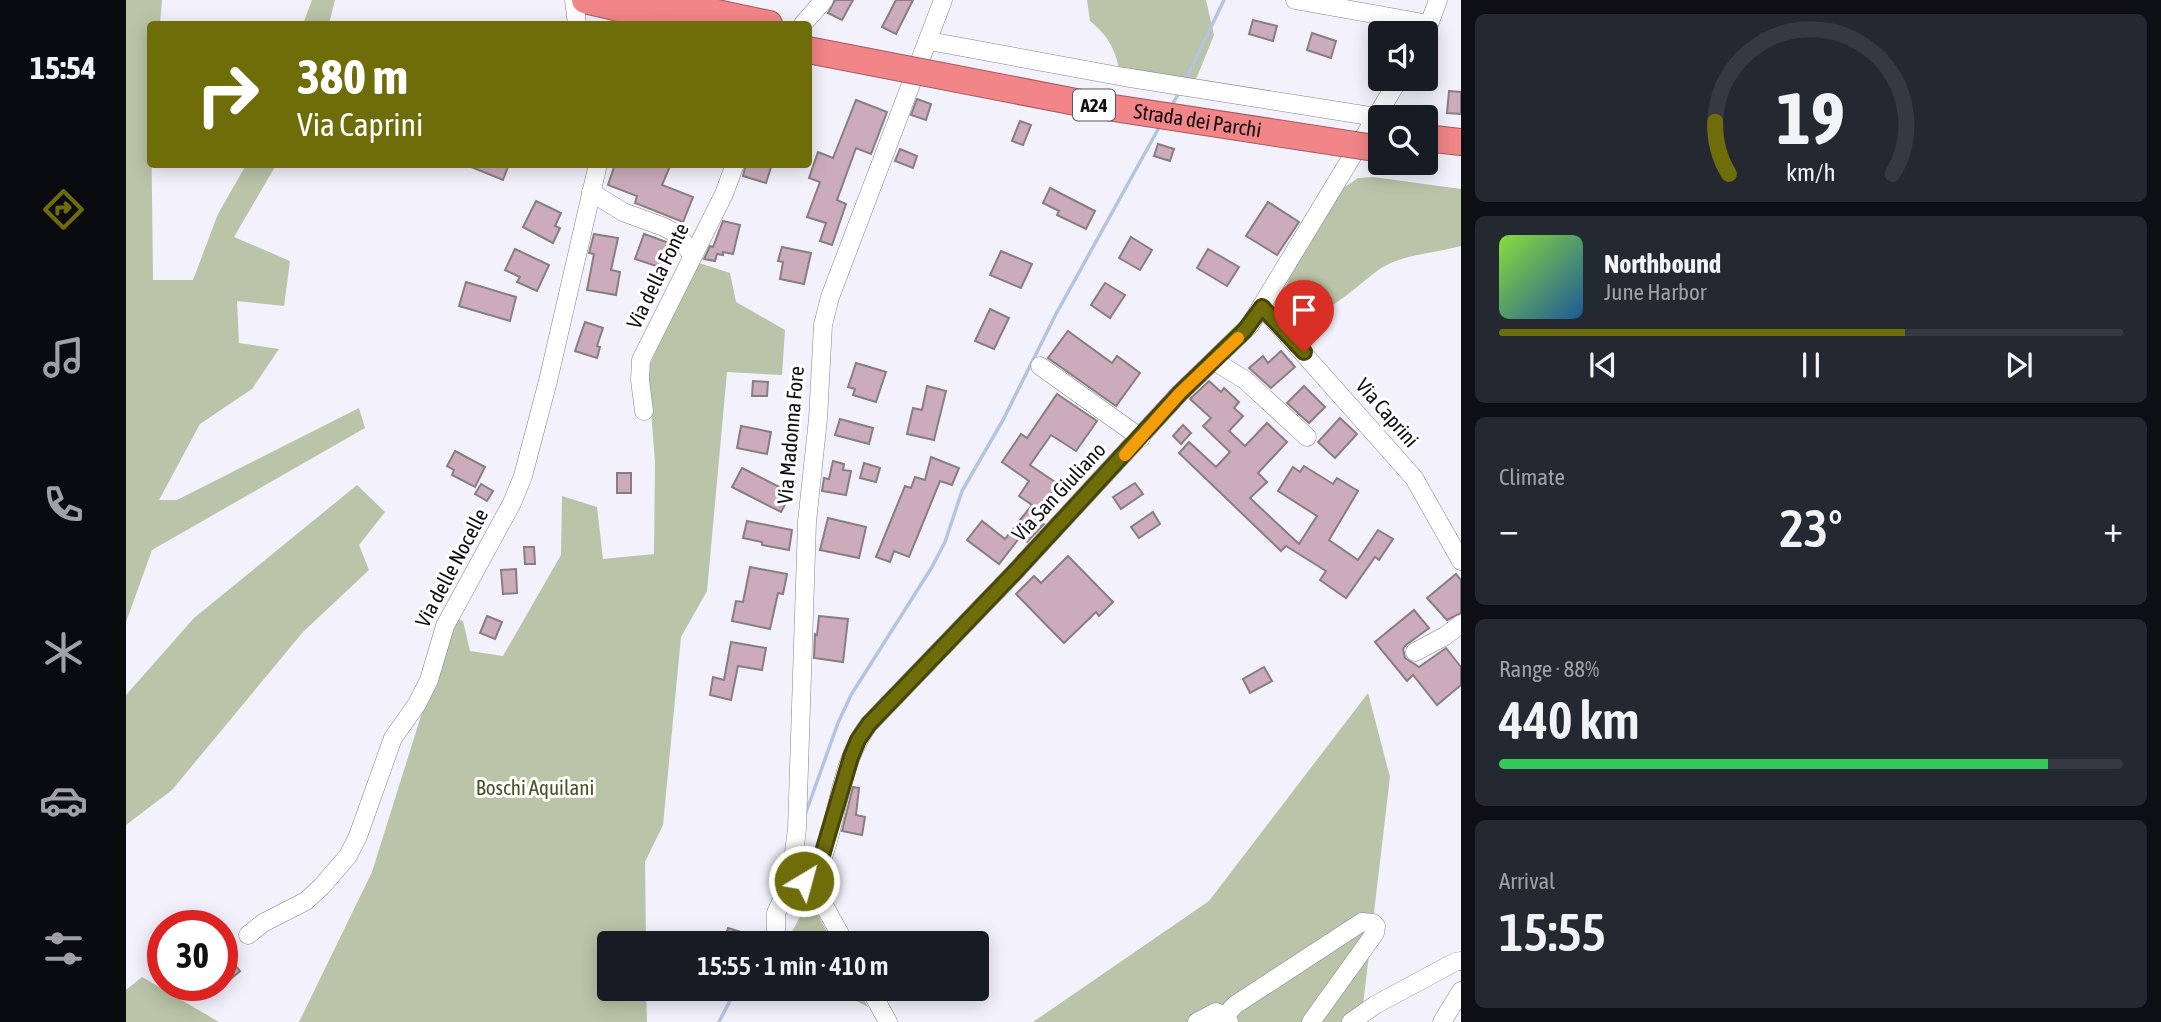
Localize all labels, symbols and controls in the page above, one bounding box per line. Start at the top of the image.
map controls [1368,21,1438,175]
button: sound [1368,21,1438,91]
text: 380 m [297,48,408,104]
text: 15:54 [30,49,96,86]
icon: right [182,49,273,140]
text: 19 [1777,76,1845,159]
road number: A24 [1073,90,1115,120]
street label: Strada dei Parchi [1132,98,1263,142]
button: search [1368,105,1438,175]
text: Via Caprini [297,106,423,143]
text: km/h [1786,158,1836,186]
icon: directions [39,185,88,234]
street label: Via della Fonte [621,219,693,332]
text: Northbound [1604,249,1721,279]
text: June Harbor [1604,279,1707,305]
pin [1274,280,1334,352]
icon: arrive [1285,291,1323,329]
icon: music [39,333,88,382]
icon: previous [1584,346,1622,384]
icon: pause [1792,346,1830,384]
icon: next [2000,346,2038,384]
street label: Via Madonna Fore [772,365,808,505]
street label: Via Caprini [1351,373,1424,452]
street label: Via San Giuliano [1007,437,1110,545]
text: Climate [1499,464,1565,490]
icon: phone [39,480,88,529]
text: 23° [1779,498,1843,558]
street label: Via delle Nocelle [410,504,492,631]
text: − [1499,507,1519,550]
text: + [2103,507,2123,550]
icon: climate [39,628,88,677]
text: Range · 88% [1499,656,1599,682]
text: 440 km [1499,690,1640,750]
park label: Boschi Aquilani [476,775,594,799]
icon: car [39,776,88,825]
position arrow [767,844,841,918]
text: Arrival [1499,868,1555,894]
text: 15:55 [1499,902,1606,962]
speed limit sign: 30 [147,910,238,1001]
icon: filters [39,924,88,973]
text: 15:55 · 1 min · 410 m [698,951,888,981]

